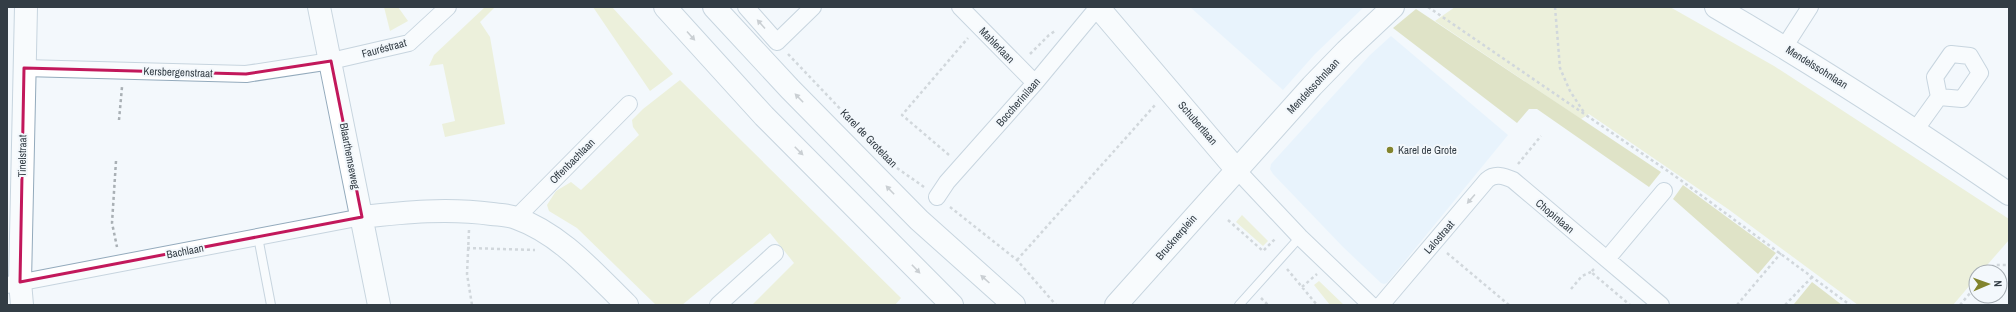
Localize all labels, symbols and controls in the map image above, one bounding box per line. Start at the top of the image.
one-way arrow [757,19,766,29]
street label: Mahlerlaan [976,24,1018,66]
one-way arrow [686,31,696,41]
street label: Fauréstraat [360,35,408,61]
street label: Mendelssohnlaan [1783,42,1851,92]
street label: Mendelssohnlaan [1284,55,1342,117]
street label: Kersbergenstraat [143,64,213,80]
street label: Boccherinilaan [993,75,1043,129]
one-way arrow [794,93,804,103]
street label: Schubertlaan [1175,98,1221,148]
street label: Karel de Grotelaan [838,106,900,170]
street label: Blaarthemseweg [337,122,363,190]
street label: Tinelstraat [15,134,29,177]
street label: Offenbachlaan [546,135,598,187]
place label: Karel de Grote [1398,143,1457,157]
marker: Karel de Grote [1385,145,1395,155]
one-way arrow [794,146,804,156]
one-way arrow [885,185,895,195]
one-way arrow [1467,193,1476,204]
street label: Chopinlaan [1533,196,1577,236]
street label: Brucknerplein [1152,211,1200,263]
street label: Lalostraat [1421,217,1458,257]
street label: Bachlaan [165,241,205,261]
one-way arrow [911,264,921,274]
north arrow [1968,264,2008,304]
one-way arrow [980,274,990,284]
text: N [1991,280,2005,287]

